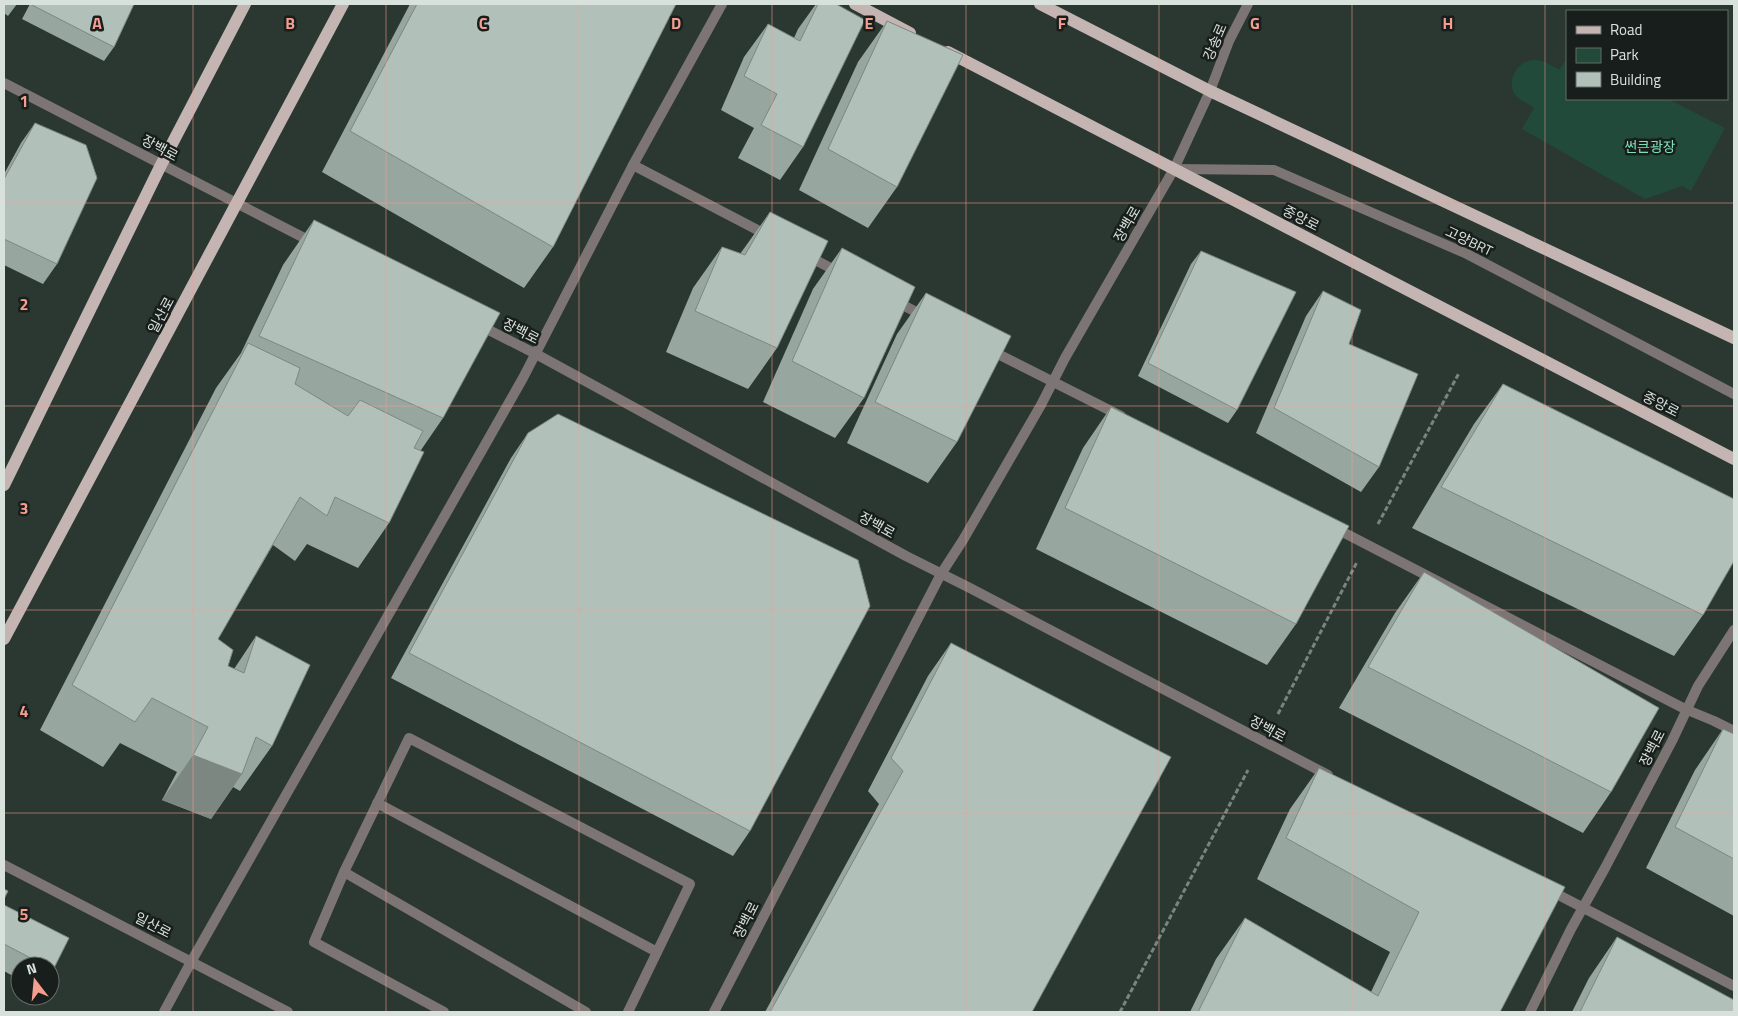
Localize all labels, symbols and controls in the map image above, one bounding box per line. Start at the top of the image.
legend [1566,10,1728,100]
text: A [92,11,102,35]
text: B [285,11,295,35]
text: C [479,11,488,35]
text: D [671,11,681,35]
text: E [865,11,874,35]
text: F [1058,11,1067,35]
text: G [1250,11,1260,35]
text: H [1443,11,1453,35]
text: Road [1610,18,1642,41]
street label: 강송로 [1197,20,1232,64]
text: Park [1610,43,1639,66]
text: Building [1610,68,1661,91]
text: 1 [20,89,28,113]
street label: 장백로 [138,129,182,166]
park label: 썬큰광장 [1624,136,1676,157]
street label: 중앙로 [1279,199,1323,236]
street label: 장백로 [1108,202,1145,246]
street label: 고양BRT [1442,220,1497,261]
text: 2 [20,292,28,316]
street label: 일산로 [142,293,179,337]
street label: 장백로 [499,312,543,349]
street label: 중앙로 [1639,385,1683,422]
text: 3 [20,496,28,520]
street label: 장백로 [855,506,899,543]
text: 4 [20,699,29,723]
street label: 장백로 [1246,710,1290,747]
street label: 장백로 [1633,726,1670,770]
street label: 장백로 [727,898,764,942]
text: 5 [20,902,29,926]
street label: 일산로 [131,906,175,943]
north arrow [10,956,60,1006]
text: N [24,957,39,979]

